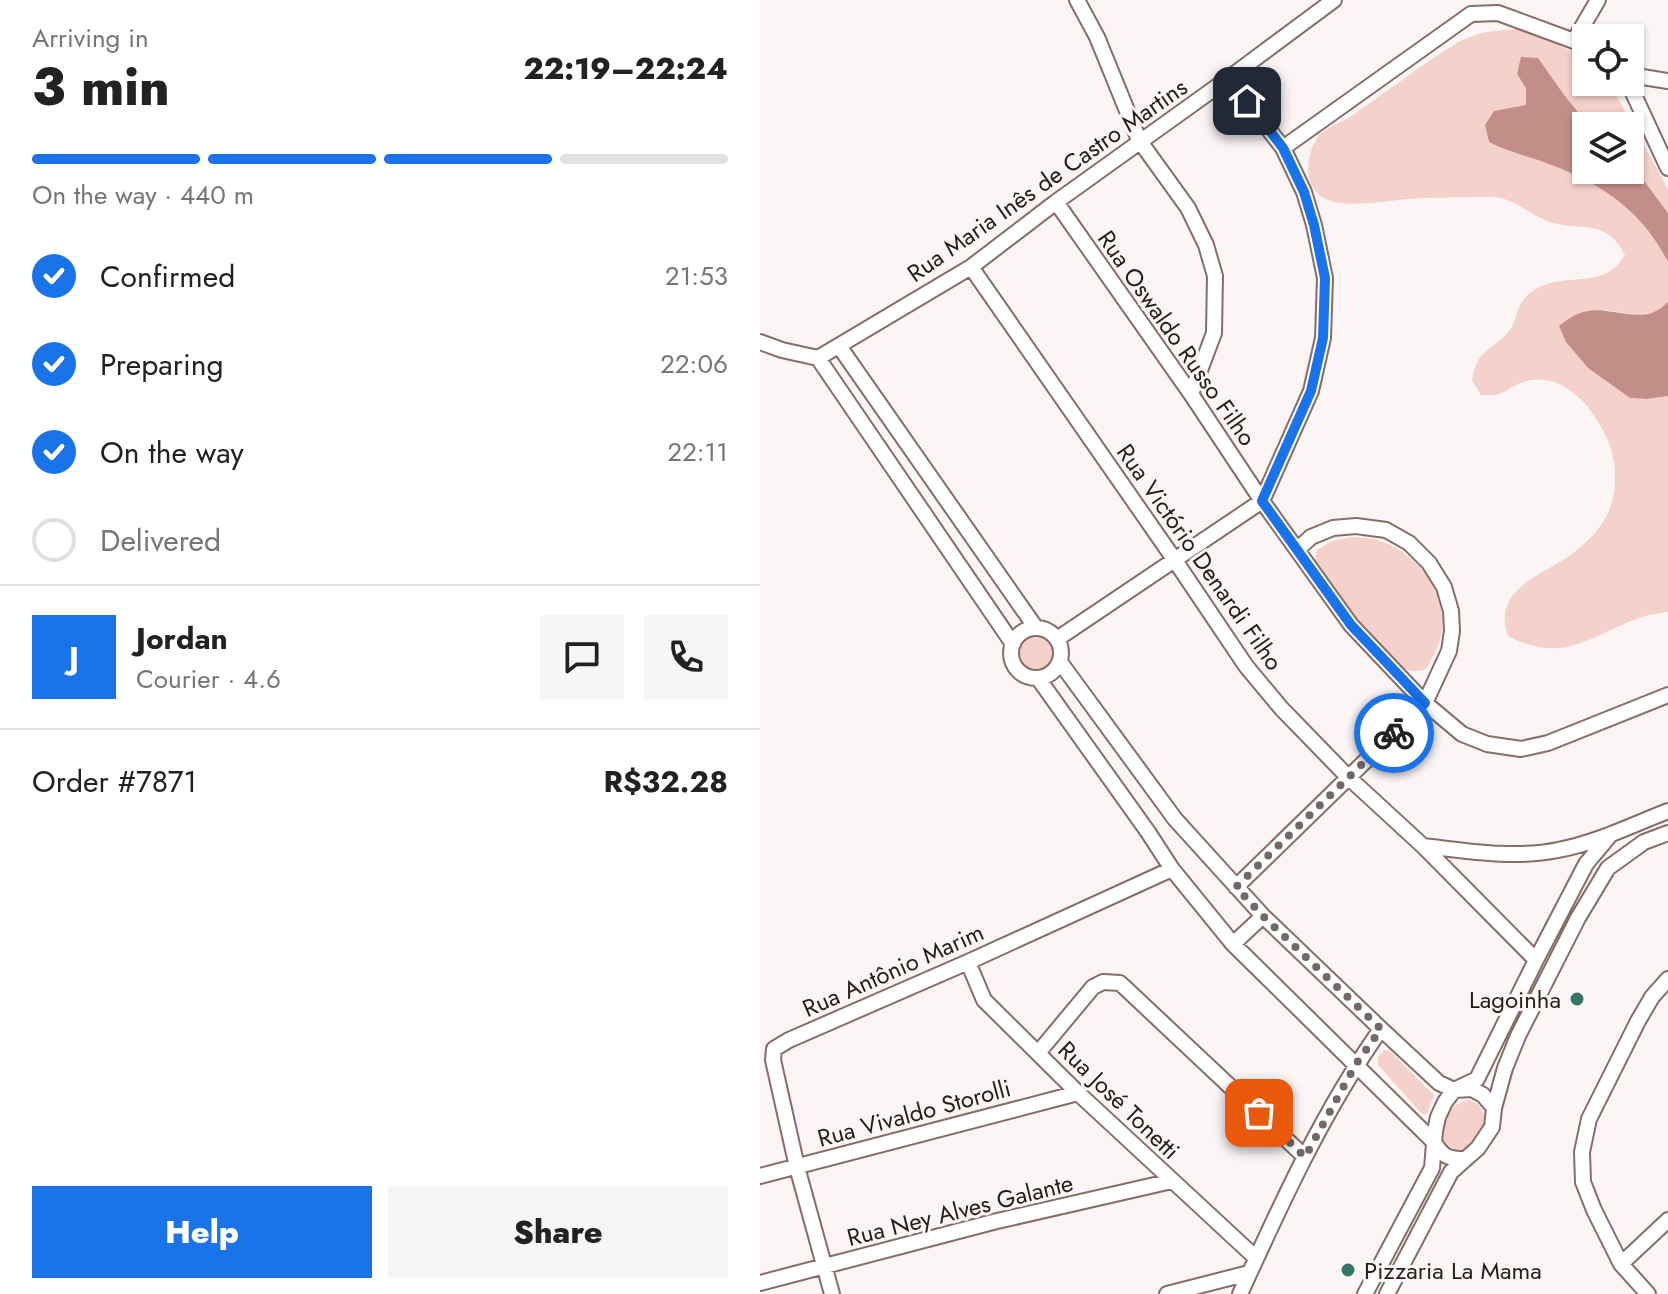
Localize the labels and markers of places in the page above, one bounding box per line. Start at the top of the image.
pin [1213,67,1281,135]
place label: Lagoinha [1469,982,1561,1017]
marker: Lagoinha [1568,990,1586,1008]
pin [1225,1079,1293,1147]
place label: Pizzaria La Mama [1364,1253,1542,1288]
marker: Pizzaria La Mama [1339,1261,1357,1279]

